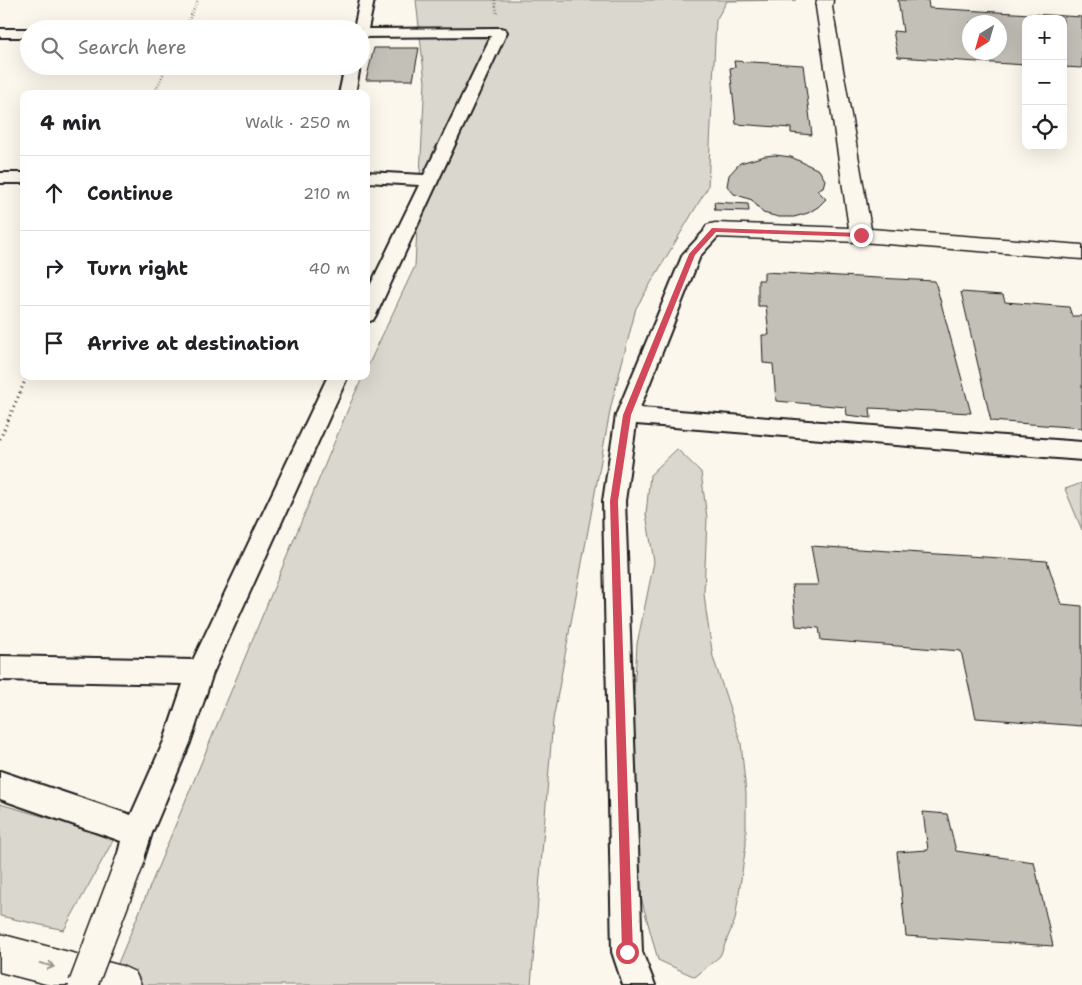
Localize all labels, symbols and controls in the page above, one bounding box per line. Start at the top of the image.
north arrow [962,15,1007,60]
map controls [1022,15,1067,150]
button: + [1022,15,1067,60]
search box [20,20,370,75]
icon: search [38,34,66,62]
text: Search here [78,35,187,60]
button: − [1022,60,1067,105]
button: locate [1022,105,1067,150]
text: 4 min [40,109,101,137]
text: Walk · 250 m [245,112,350,133]
icon: ahead [40,179,68,207]
text: Continue [87,181,173,206]
text: 210 m [303,183,350,204]
route end [850,224,873,247]
icon: right [40,254,68,282]
text: Turn right [87,256,188,281]
text: 40 m [308,258,350,279]
icon: arrive [40,329,68,357]
text: Arrive at destination [87,331,299,356]
route start [616,941,639,964]
one-way arrow [39,961,55,970]

